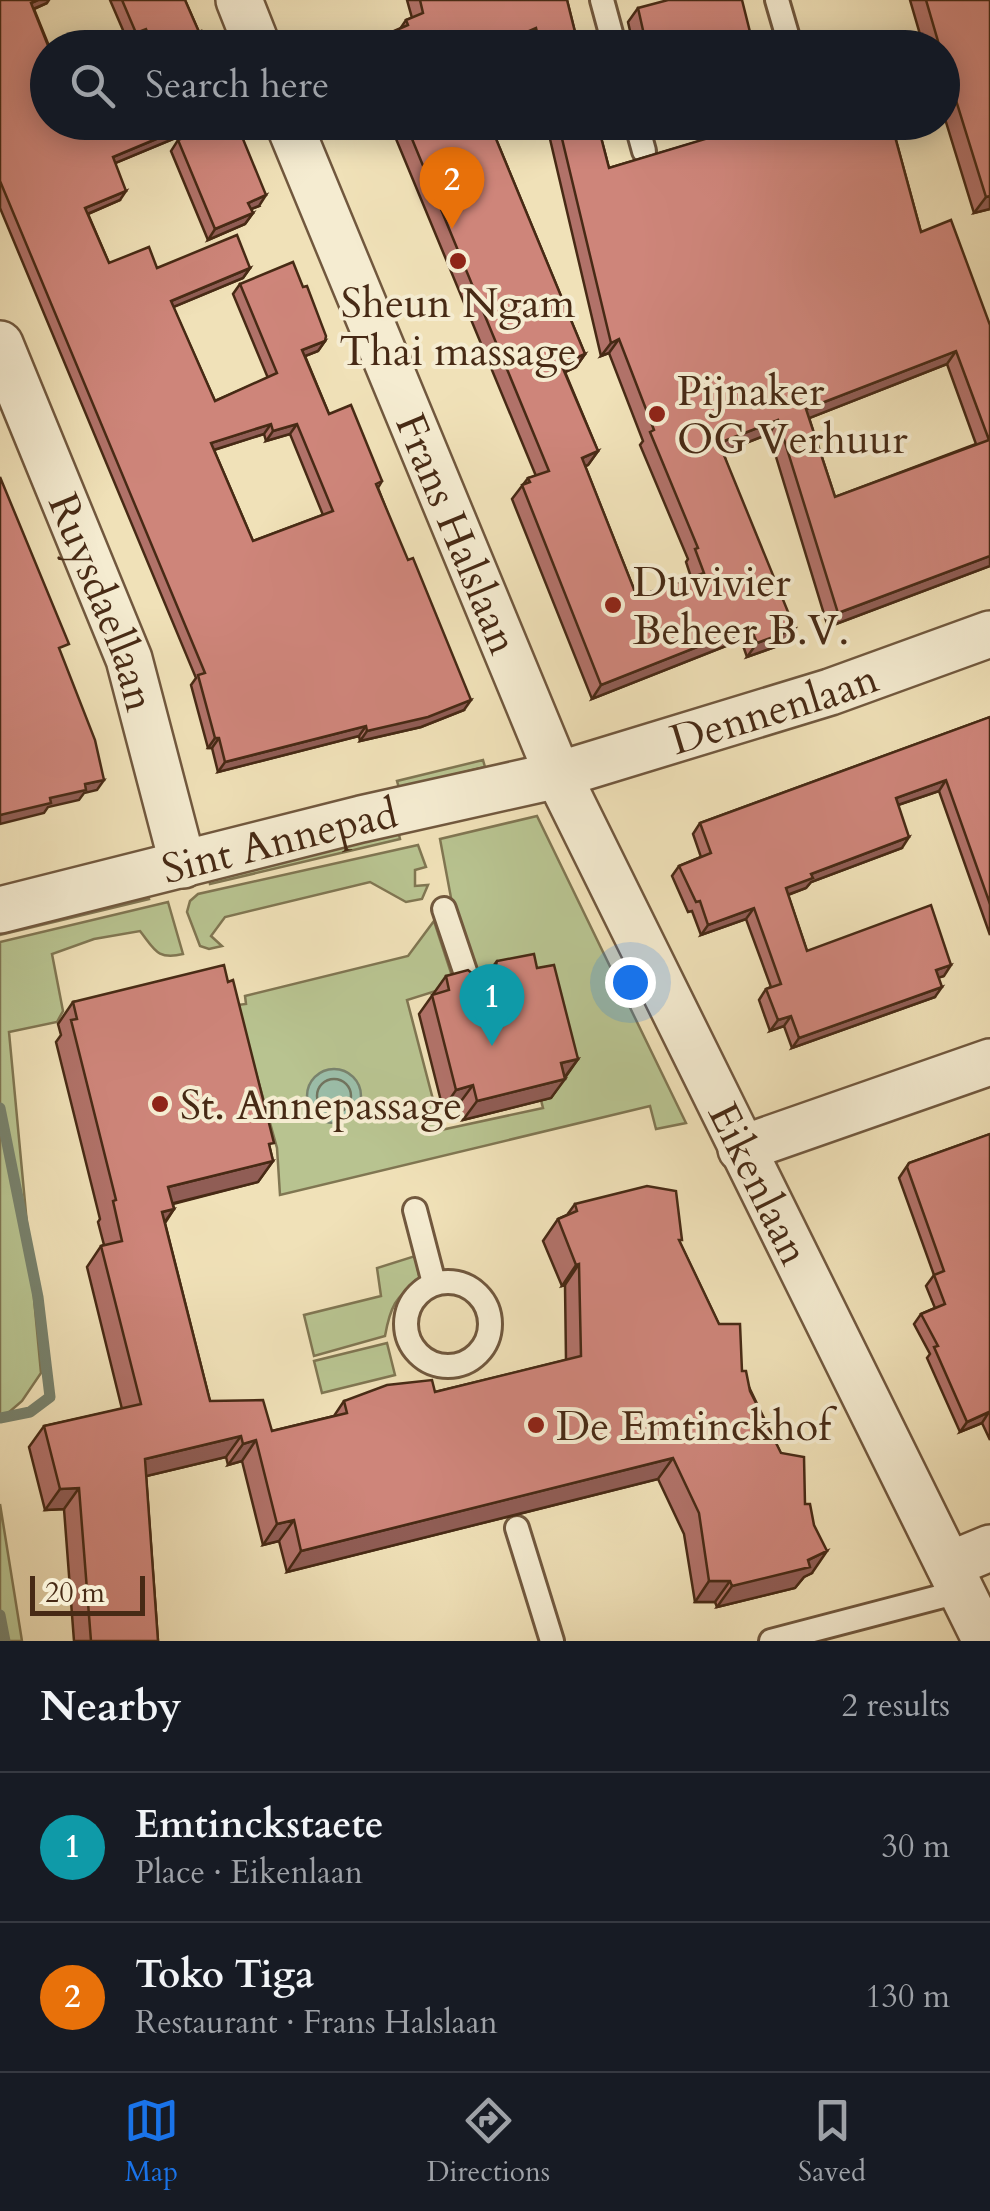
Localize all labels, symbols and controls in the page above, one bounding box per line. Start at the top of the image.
search box [30,30,960,140]
icon: search [65,58,120,113]
text: Search here [145,59,329,111]
pin: 2 [420,146,484,229]
marker: Sheun Ngam Thai massage [447,250,469,272]
place label: Sheun Ngam Thai massage [339,275,577,380]
place label: Pijnaker OG Verhuur [677,363,908,468]
marker: Pijnaker OG Verhuur [646,403,668,425]
street label: Frans Halslaan [381,405,532,663]
street label: Ruysdaellaan [34,485,168,717]
place label: Duvivier Beheer B.V. [633,554,849,659]
marker: Duvivier Beheer B.V. [602,594,624,616]
street label: Dennenlaan [663,650,886,769]
street label: Sint Annepad [156,785,403,898]
your location [605,957,656,1008]
pin: 1 [460,964,524,1046]
place label: St. Annepassage [180,1077,462,1134]
marker: St. Annepassage [149,1093,171,1115]
street label: Eikenlaan [694,1093,823,1275]
place label: De Emtinckhof [556,1398,837,1455]
marker: De Emtinckhof [525,1414,547,1436]
scale bar [30,1571,145,1616]
text: 20 m [45,1574,105,1612]
text: Nearby [40,1678,182,1735]
text: 2 results [842,1684,950,1728]
text: Emtinckstaete [135,1799,384,1851]
text: 1 [64,1825,81,1869]
text: 30 m [882,1825,950,1869]
text: Place · Eikenlaan [135,1851,363,1895]
text: Toko Tiga [135,1949,314,2001]
text: 2 [64,1975,81,2019]
text: 130 m [865,1975,950,2019]
text: Restaurant · Frans Halslaan [135,2001,498,2045]
tab: Map [124,2093,179,2191]
tab: Directions [427,2093,550,2191]
tab: Saved [798,2093,866,2191]

